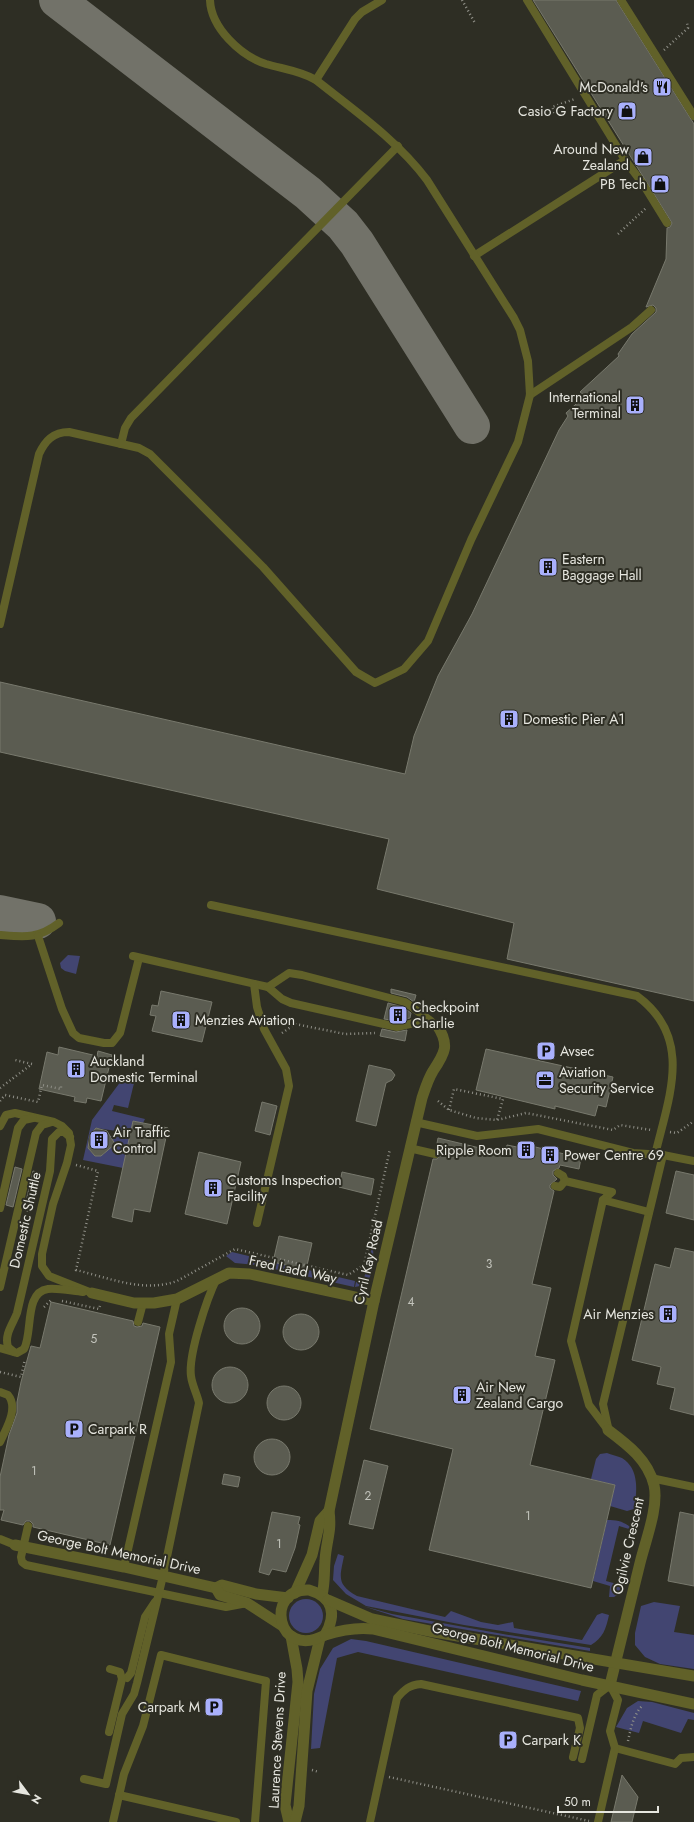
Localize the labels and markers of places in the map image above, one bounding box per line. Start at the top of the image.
restaurant icon: McDonald's [651,76,673,98]
place label: McDonald's [579,77,648,97]
shop icon: Casio G Factory [616,100,638,122]
place label: Casio G Factory [518,101,614,121]
place label: Around New Zealand [553,139,629,175]
shop icon: Around New Zealand [632,146,654,168]
shop icon: PB Tech [649,173,671,195]
place label: PB Tech [600,174,646,194]
place label: International Terminal [549,387,621,423]
building icon: International Terminal [624,394,646,416]
place label: Eastern Baggage Hall [562,549,642,585]
building icon: Eastern Baggage Hall [537,556,559,578]
building icon: Domestic Pier A1 [498,708,520,730]
place label: Domestic Pier A1 [523,709,625,729]
place label: Checkpoint Charlie [412,997,480,1033]
building icon: Checkpoint Charlie [387,1004,409,1026]
building icon: Menzies Aviation [170,1009,192,1031]
place label: Menzies Aviation [195,1010,295,1030]
parking icon: Avsec [535,1040,557,1062]
place label: Avsec [560,1041,594,1061]
place label: Auckland Domestic Terminal [90,1051,198,1087]
building icon: Auckland Domestic Terminal [65,1058,87,1080]
place label: Aviation Security Service [559,1062,654,1098]
office icon: Aviation Security Service [534,1069,556,1091]
place label: Air Traffic Control [113,1122,170,1158]
building icon: Air Traffic Control [88,1129,110,1151]
building icon: Ripple Room [515,1139,537,1161]
place label: Ripple Room [436,1140,512,1160]
building icon: Power Centre 69 [539,1144,561,1166]
place label: Power Centre 69 [564,1145,664,1165]
place label: Customs Inspection Facility [227,1170,342,1206]
building icon: Customs Inspection Facility [202,1177,224,1199]
building icon: Air Menzies [657,1303,679,1325]
place label: Air Menzies [583,1304,654,1324]
place label: Air New Zealand Cargo [476,1377,564,1413]
building icon: Air New Zealand Cargo [451,1384,473,1406]
parking icon: Carpark R [63,1418,85,1440]
place label: Carpark R [88,1419,147,1439]
parking icon: Carpark M [203,1696,225,1718]
place label: Carpark M [138,1697,200,1717]
parking icon: Carpark K [497,1729,519,1751]
place label: Carpark K [522,1730,581,1750]

